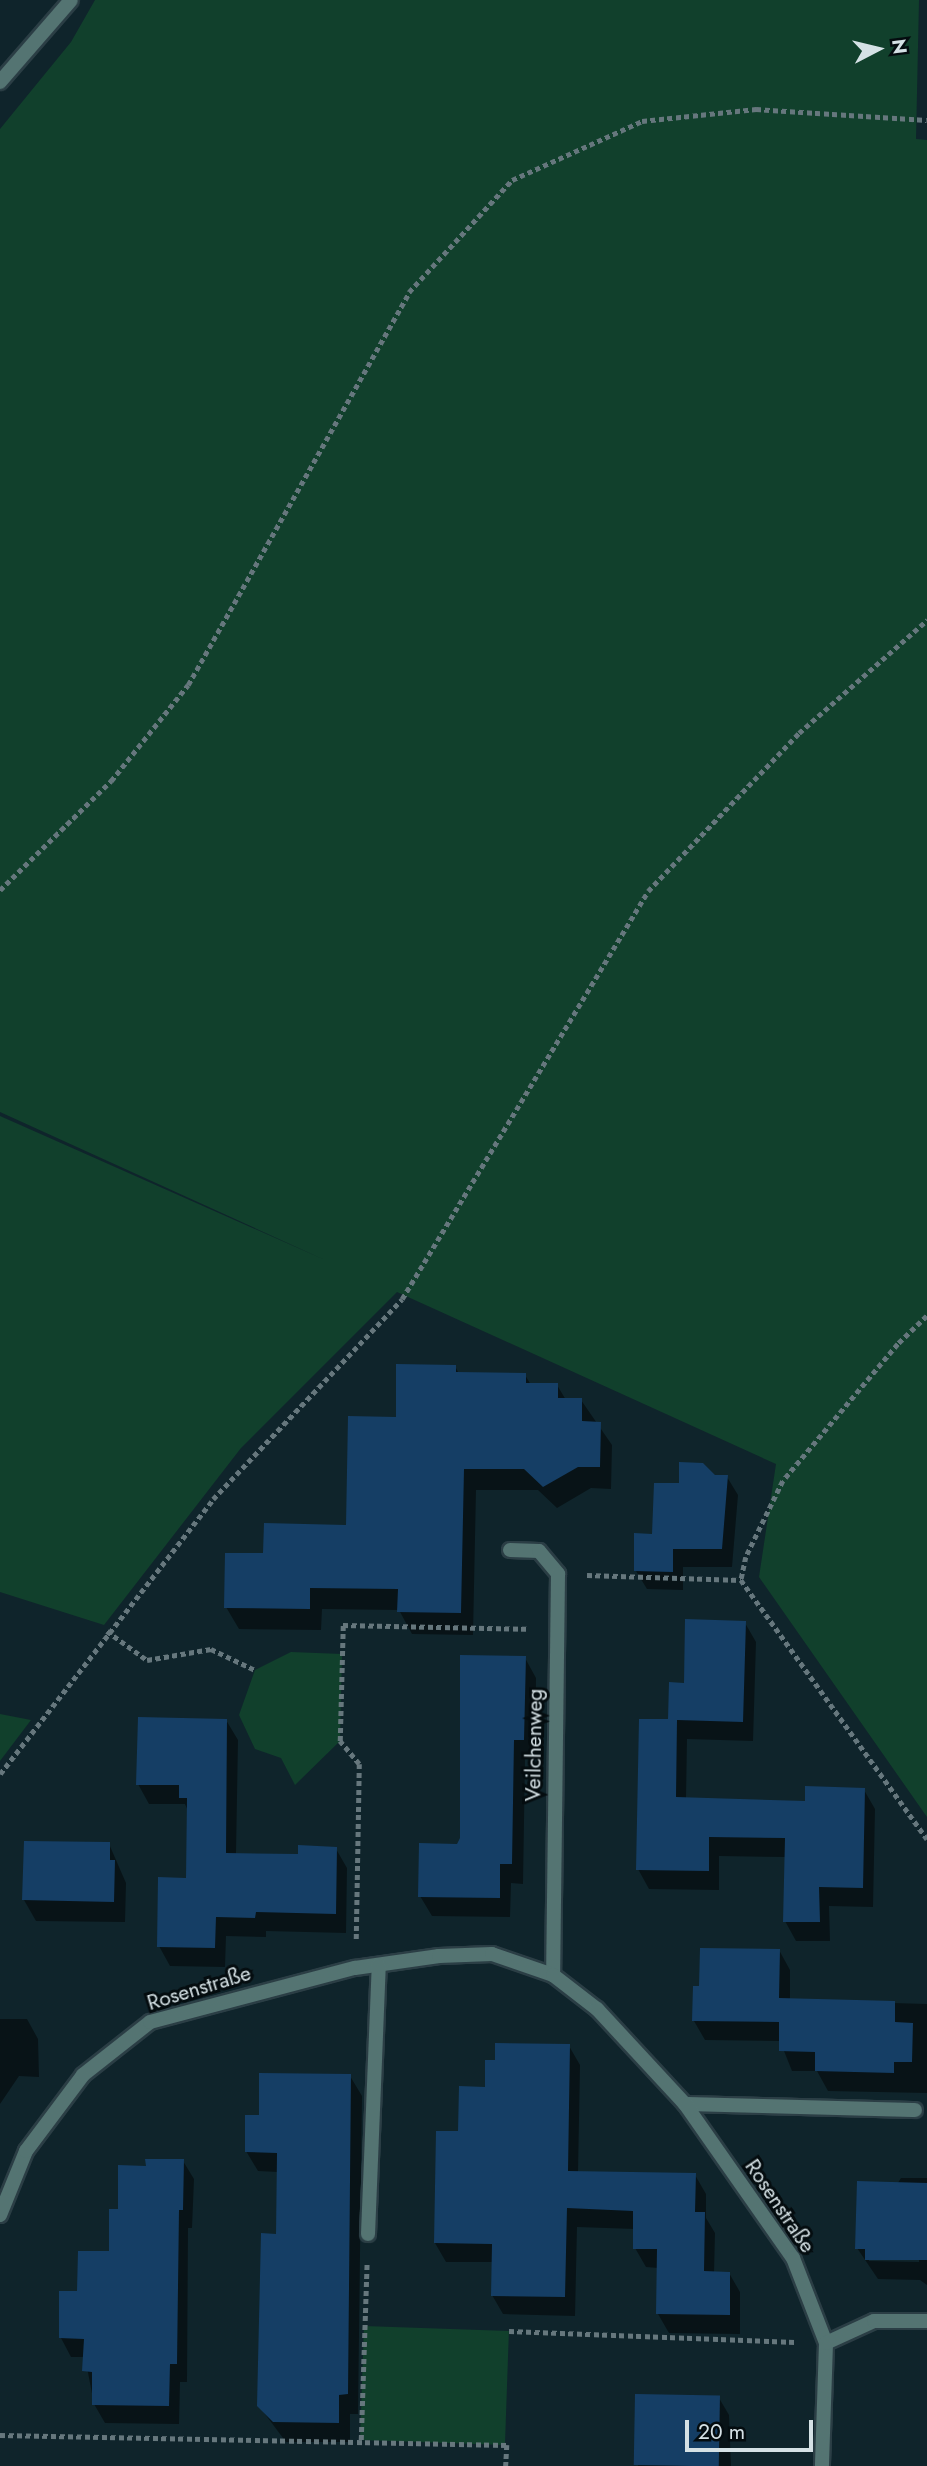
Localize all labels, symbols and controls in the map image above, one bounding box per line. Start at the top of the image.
north arrow [843,14,913,84]
text: N [885,37,914,56]
street label: Veilchenweg [520,1688,548,1802]
street label: Rosenstraße [144,1960,254,2016]
street label: Rosenstraße [740,2155,820,2257]
scale bar [689,2406,817,2450]
text: 20 m [698,2417,745,2447]

